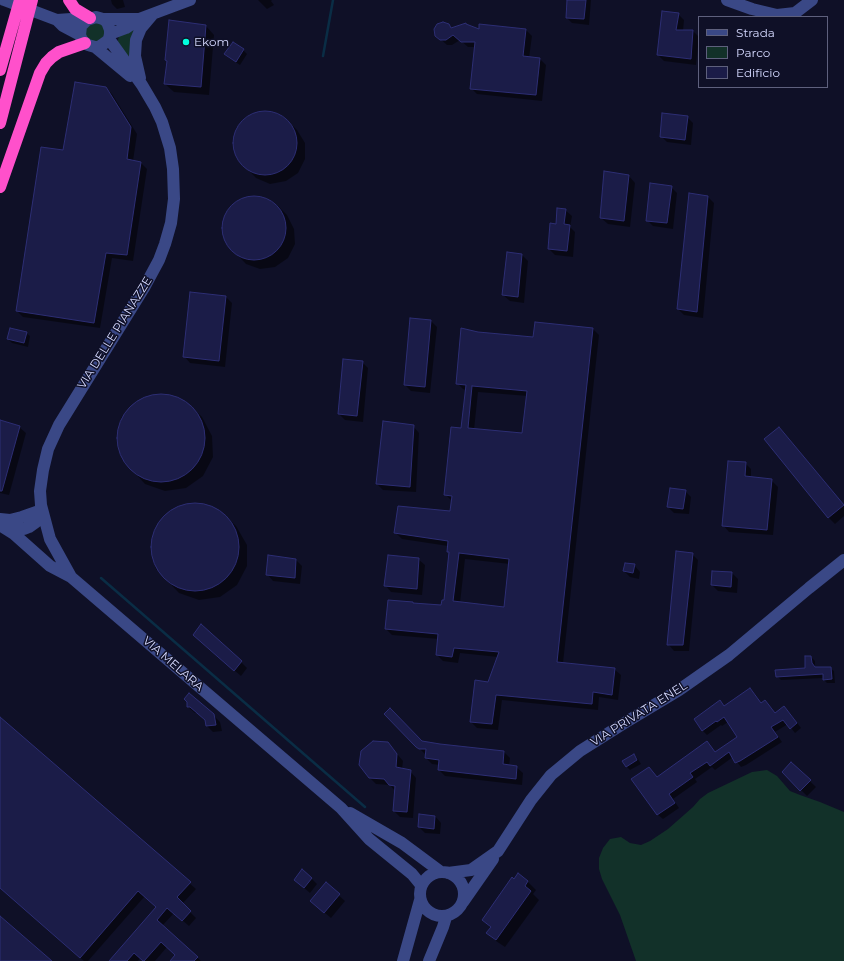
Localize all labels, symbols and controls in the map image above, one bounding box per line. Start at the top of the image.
legend [698,16,828,88]
text: Strada [736,25,775,40]
place label: Ekom [194,35,229,49]
marker: Ekom [181,37,191,47]
text: Parco [736,45,770,60]
text: Edificio [736,65,780,80]
street label: VIA DELLE PIANAZZE [75,274,155,392]
street label: VIA MELARA [140,634,206,694]
street label: VIA PRIVATA ENEL [588,678,690,750]

